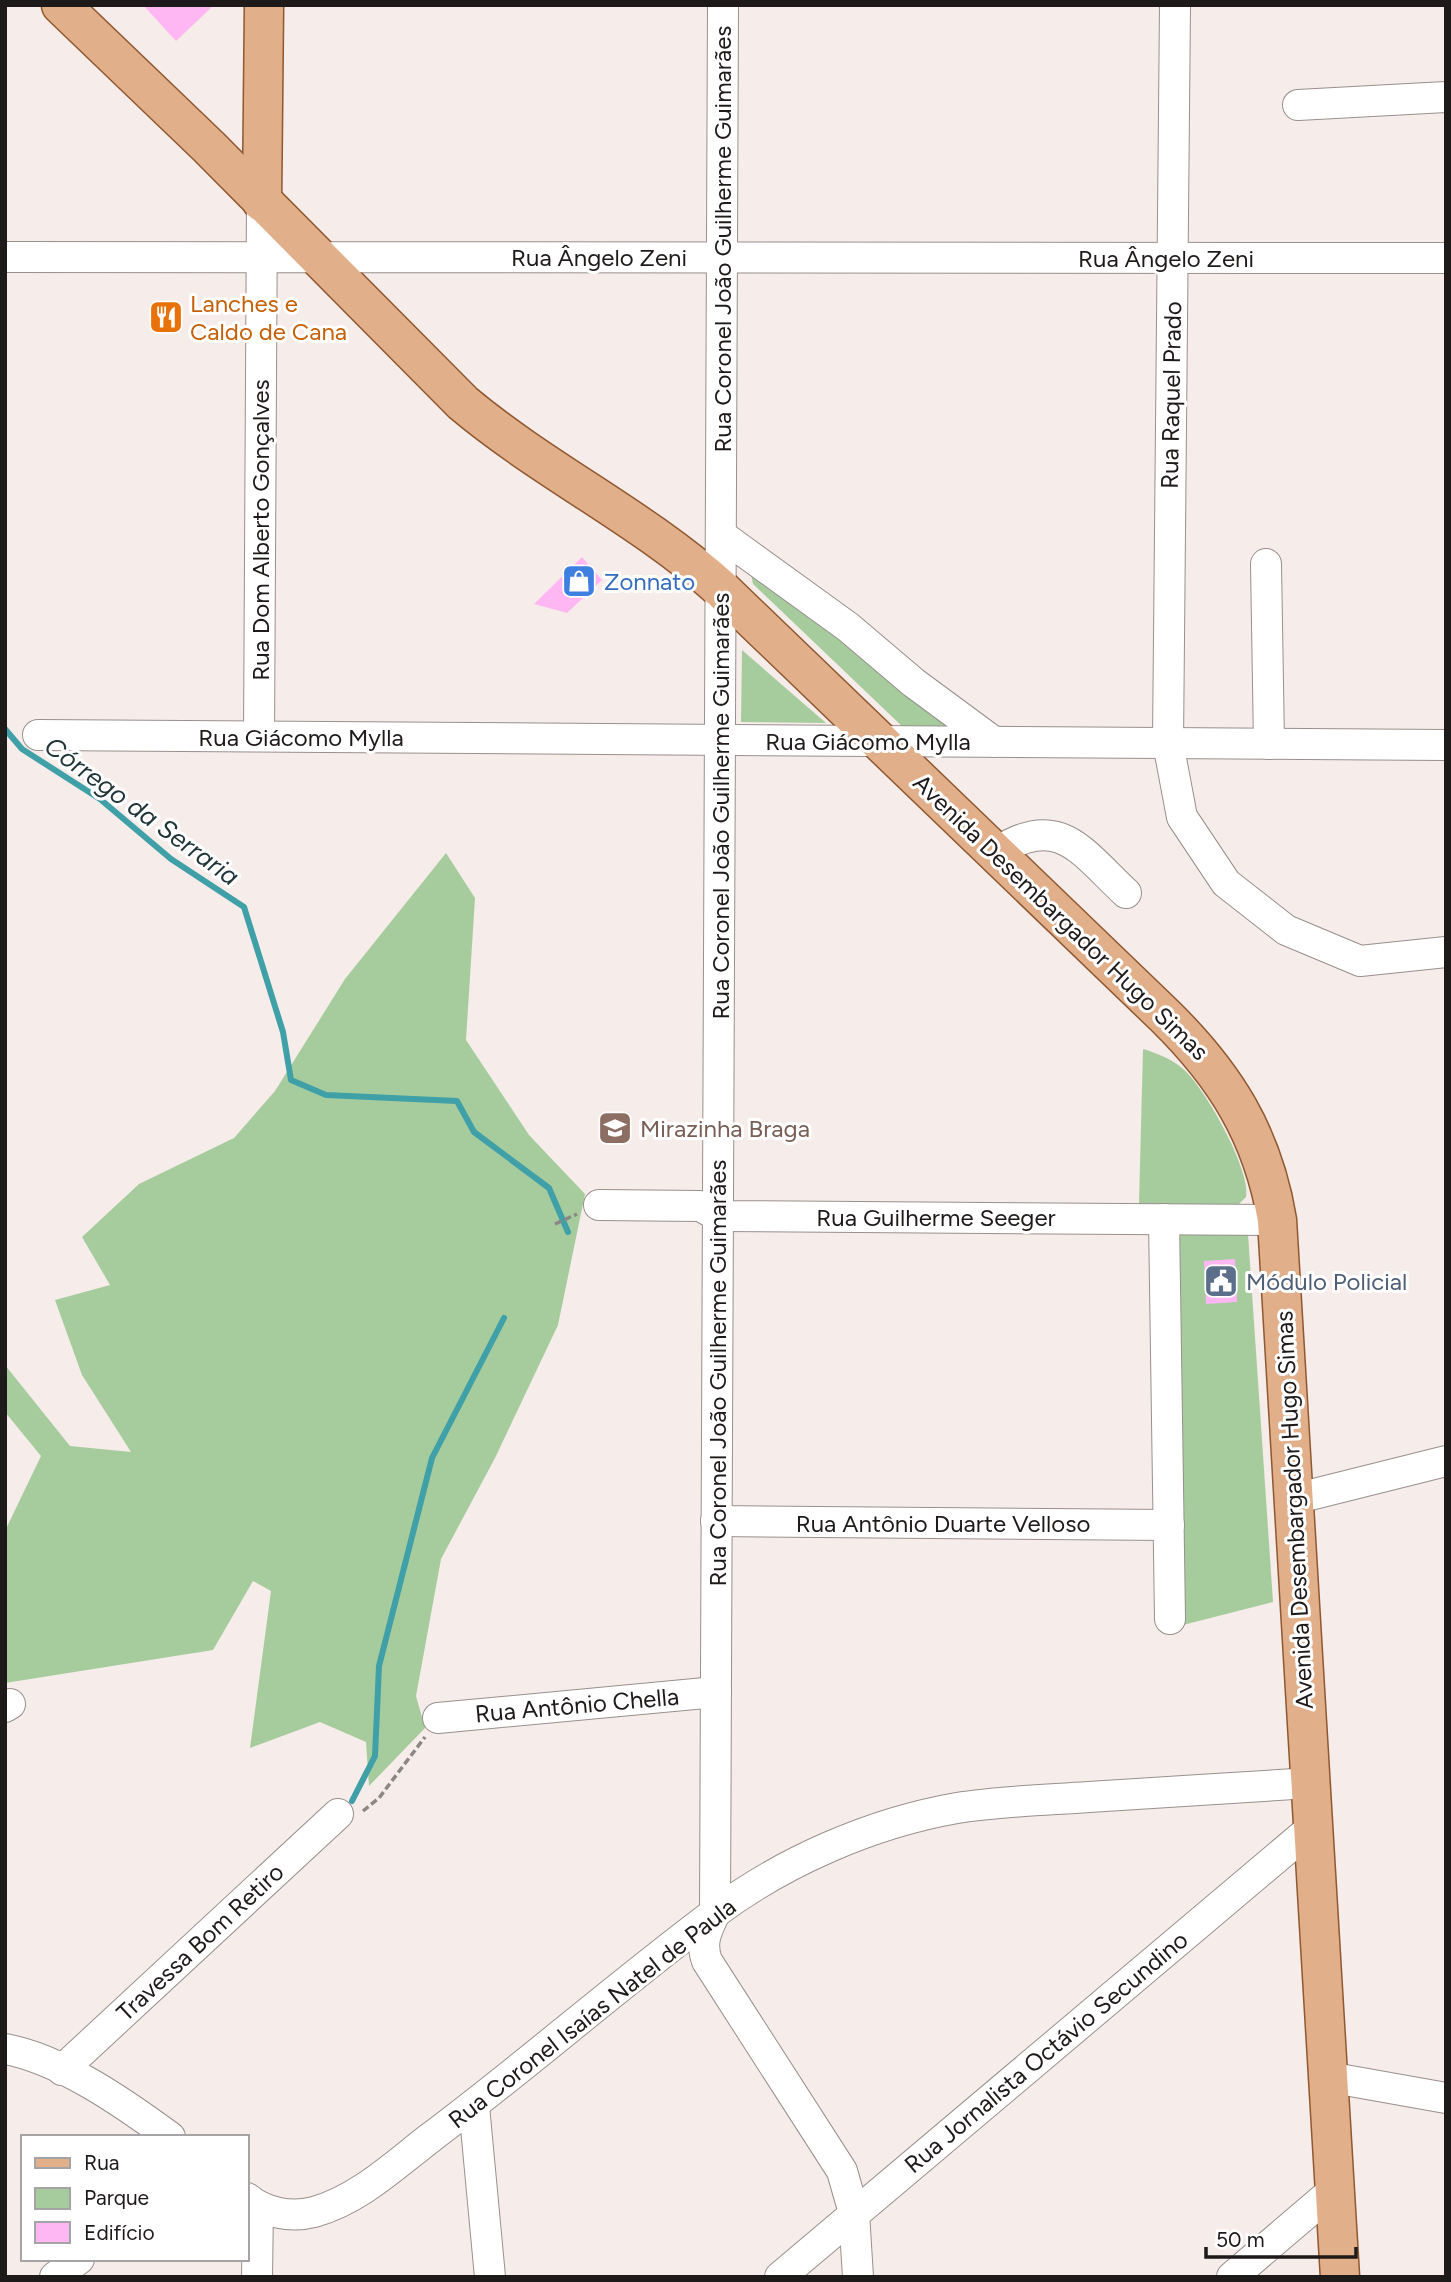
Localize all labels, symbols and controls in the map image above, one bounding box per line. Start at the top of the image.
street label: Rua Coronel João Guilherme Guimarães [708,26,737,452]
street label: Rua Ângelo Zeni [511,243,687,272]
street label: Rua Ângelo Zeni [1078,244,1254,273]
place label: Lanches e Caldo de Cana [190,289,347,346]
restaurant icon: Lanches e Caldo de Cana [147,298,185,336]
street label: Rua Raquel Prado [1155,301,1187,489]
street label: Rua Dom Alberto Gonçalves [246,379,275,681]
shop icon: Zonnato [560,562,598,600]
place label: Zonnato [604,567,695,596]
street label: Rua Coronel João Guilherme Guimarães [706,593,735,1019]
street label: Rua Giácomo Mylla [198,723,404,752]
street label: Rua Giácomo Mylla [765,727,971,756]
water label: Córrego da Serraria [38,730,246,892]
street label: Avenida Desembargador Hugo Simas [907,768,1215,1066]
school or university icon: Mirazinha Braga [596,1109,634,1147]
place label: Mirazinha Braga [640,1114,810,1143]
street label: Rua Coronel João Guilherme Guimarães [703,1160,732,1586]
street label: Rua Guilherme Seeger [816,1203,1056,1232]
public building icon: Módulo Policial [1202,1262,1240,1300]
place label: Módulo Policial [1246,1267,1407,1296]
street label: Avenida Desembargador Hugo Simas [1269,1310,1319,1710]
street label: Rua Antônio Duarte Velloso [796,1509,1090,1538]
street label: Rua Antônio Chella [474,1682,680,1728]
street label: Travessa Bom Retiro [110,1857,290,2027]
street label: Rua Coronel Isaías Natel de Paula [443,1892,741,2134]
street label: Rua Jornalista Octávio Secundino [898,1925,1194,2179]
legend [21,2135,248,2261]
text: Rua [84,2150,120,2175]
text: Parque [84,2185,149,2210]
scale bar [1206,2216,1356,2260]
text: Edifício [84,2220,155,2245]
text: 50 m [1216,2227,1265,2252]

